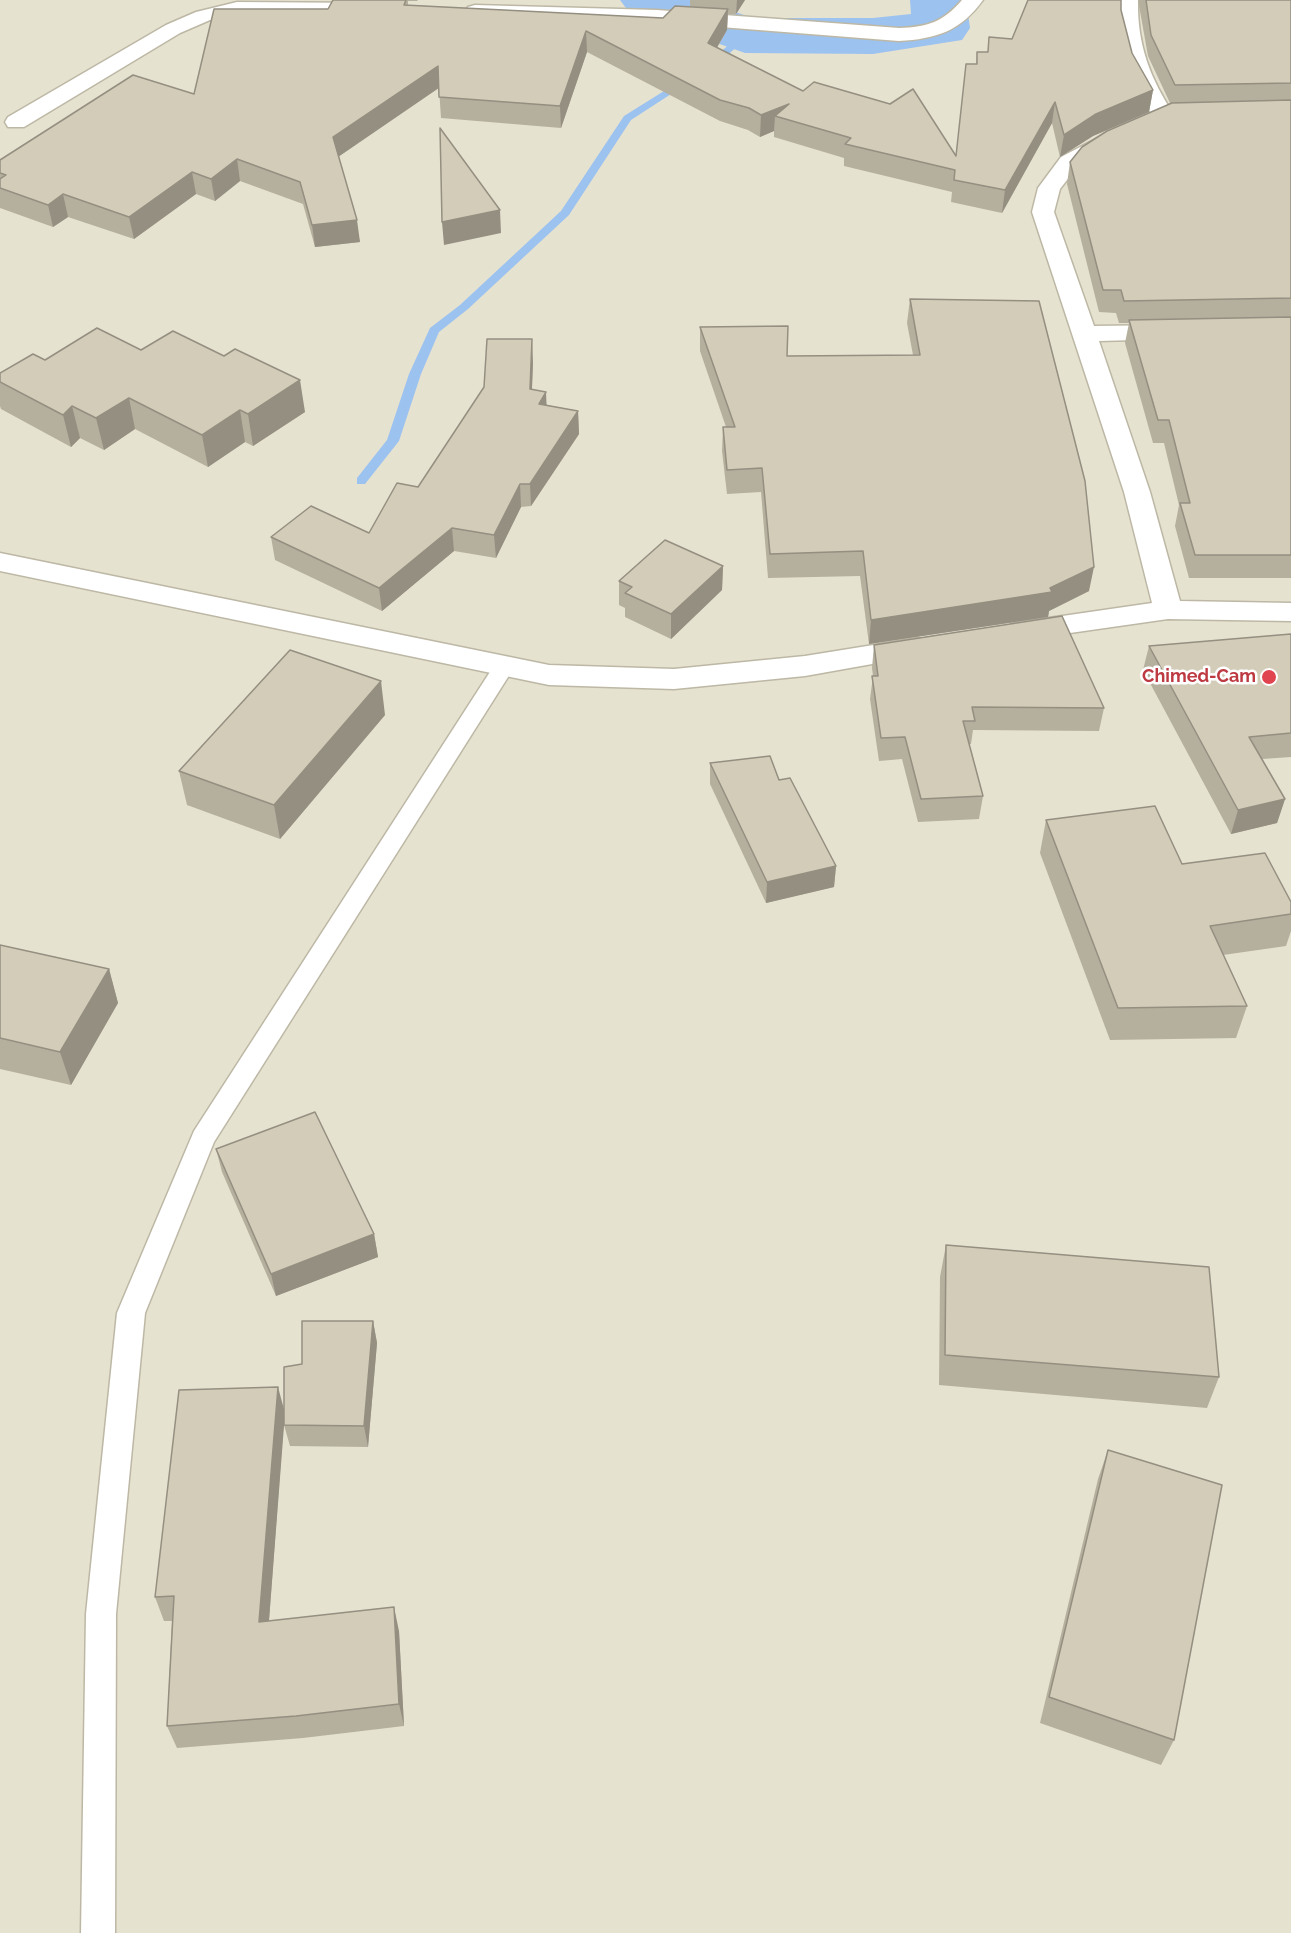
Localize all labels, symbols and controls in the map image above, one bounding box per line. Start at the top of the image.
place label: Chimed-Cam [1142,666,1256,688]
marker: Chimed-Cam [1260,668,1278,686]

